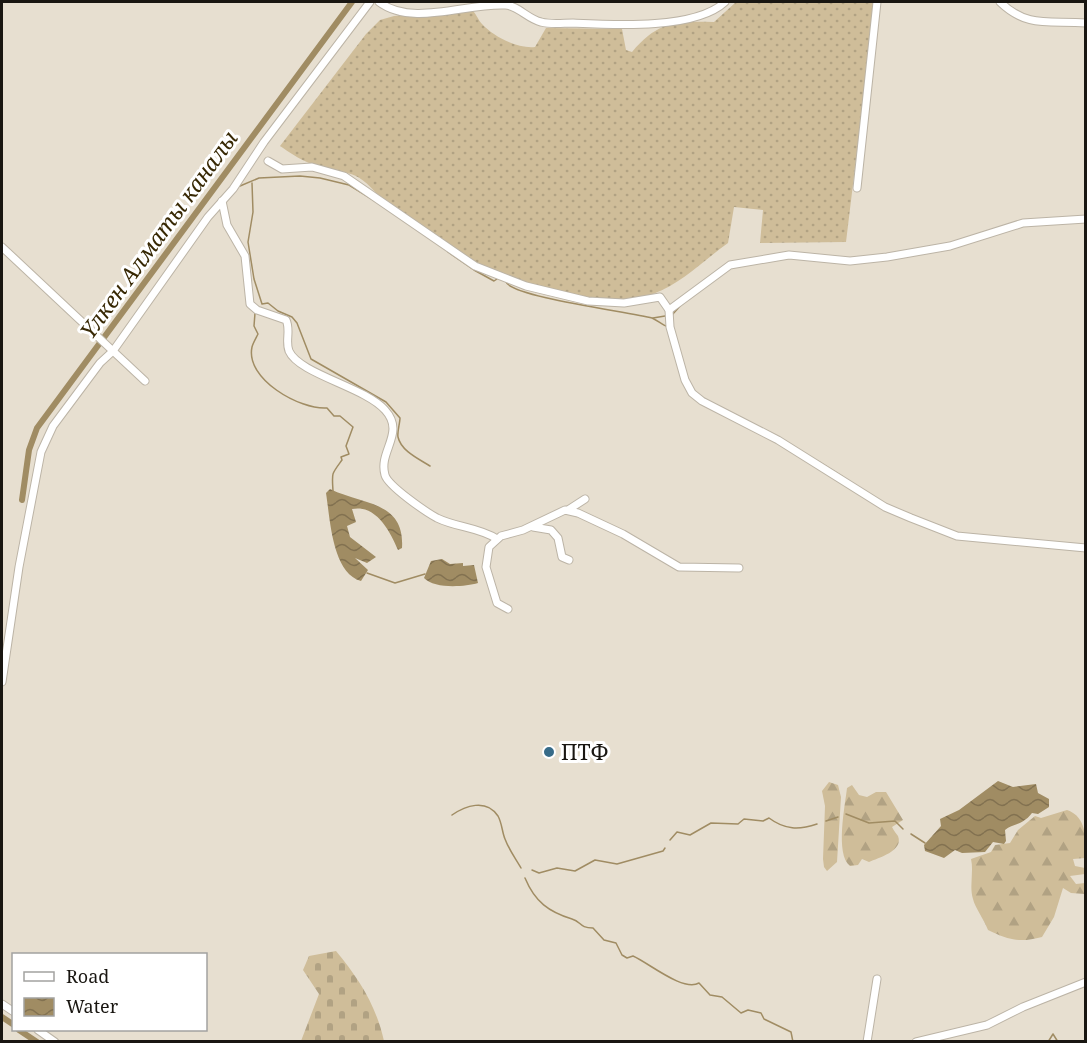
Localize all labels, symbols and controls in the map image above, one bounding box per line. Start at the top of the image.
water label: Үлкен Алматы каналы [72,124,244,344]
place label: ПТФ [561,738,609,766]
marker: ПТФ [542,745,556,759]
legend [12,953,207,1031]
text: Road [66,964,109,988]
text: Water [66,994,119,1018]

